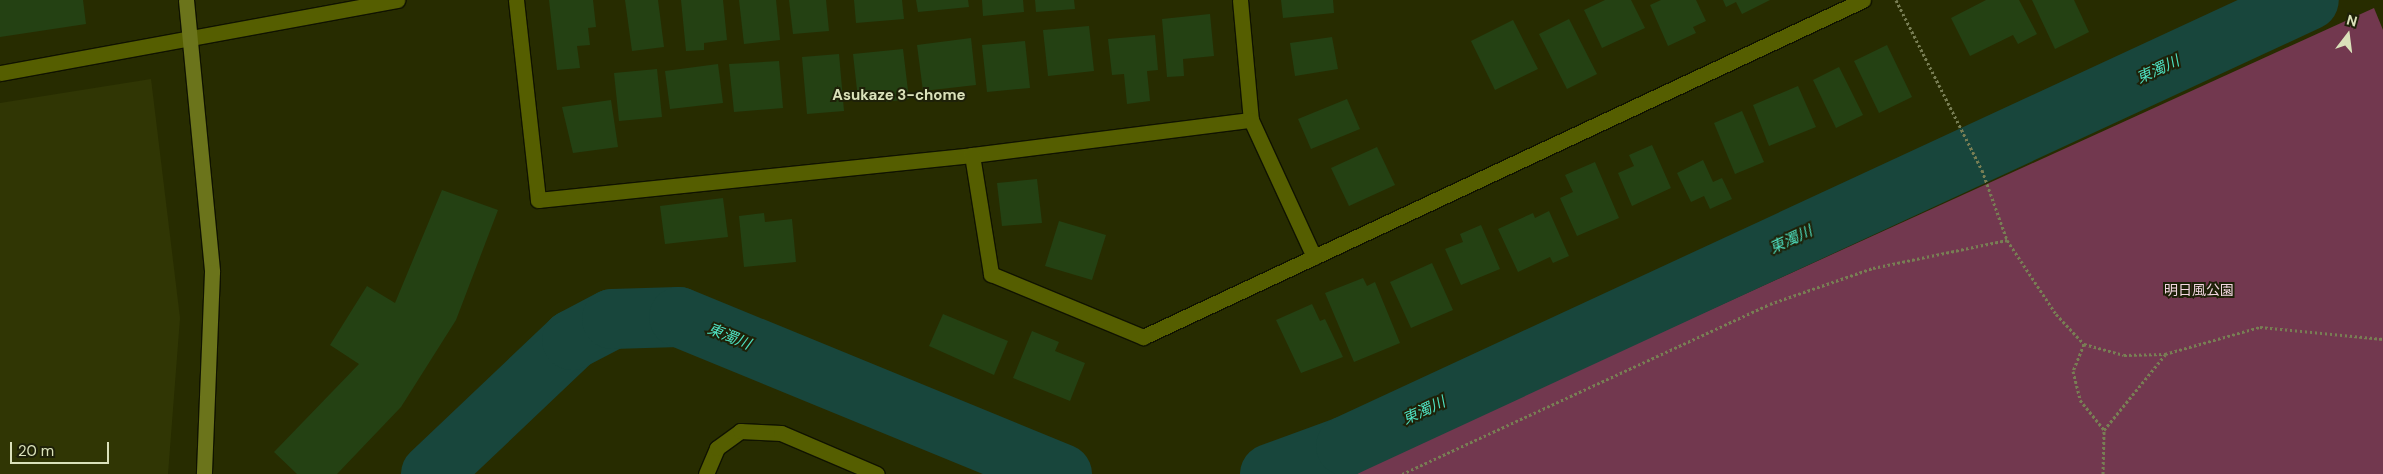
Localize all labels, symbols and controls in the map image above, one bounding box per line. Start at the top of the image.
north arrow [2323,10,2373,60]
text: N [2345,10,2359,31]
water label: 東濁川 [2134,52,2182,88]
district label: Asukaze 3-chome [832,87,966,105]
water label: 東濁川 [1767,222,1815,258]
park label: 明日風公園 [2164,282,2234,298]
water label: 東濁川 [705,320,753,354]
water label: 東濁川 [1400,393,1448,429]
scale bar [12,432,111,464]
text: 20 m [18,441,54,461]

